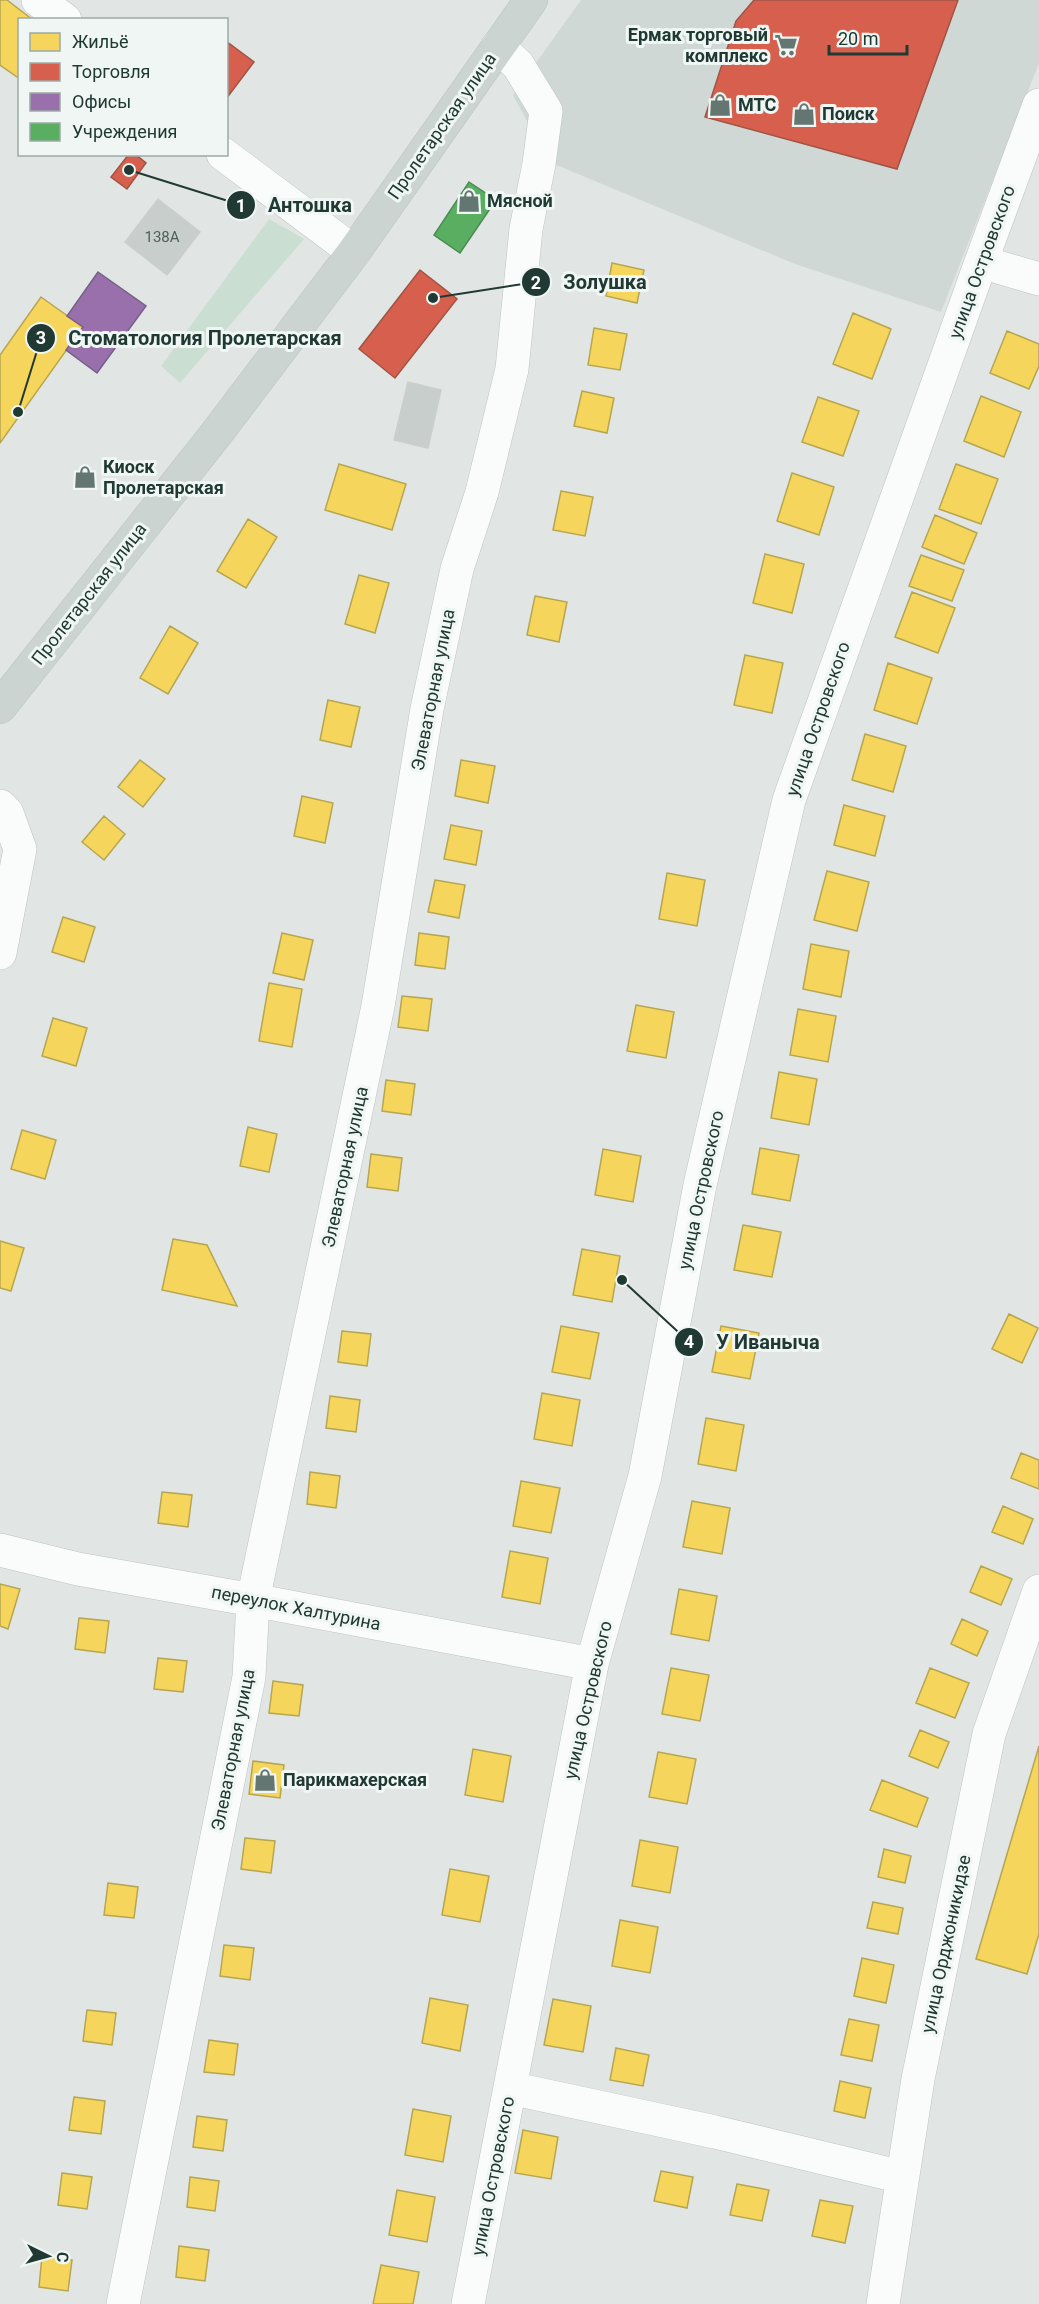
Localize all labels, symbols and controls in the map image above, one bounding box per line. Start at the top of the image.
legend [18,18,228,156]
scale bar [829,18,907,56]
place label: Ермак торговый комплекс [628,24,768,66]
text: 20 m [838,28,878,49]
text: Жильё [72,31,128,52]
supermarket icon: Ермак торговый комплекс [773,32,799,58]
street label: Пролетарская улица [383,48,500,203]
text: Торговля [72,61,150,82]
text: Офисы [72,91,131,112]
shop icon: МТС [707,92,733,118]
place label: МТС [738,94,776,115]
shop icon: Поиск [791,101,817,127]
place label: Поиск [822,103,875,124]
text: Учреждения [72,121,177,142]
street label: улица Островского [944,182,1019,341]
callout: Антошка [226,186,364,224]
shop icon: Мясной [456,188,482,214]
place label: Мясной [487,190,553,211]
text: Антошка [268,193,352,217]
text: 1 [236,195,246,216]
house number: 138А [144,228,180,246]
callout: Золушка [521,263,658,301]
text: Золушка [563,270,647,294]
text: 2 [531,272,541,293]
callout: Стоматология Пролетарская [26,319,354,357]
text: Стоматология Пролетарская [68,326,342,350]
text: 3 [36,327,46,348]
place label: Киоск Пролетарская [103,456,224,498]
shop icon: Киоск Пролетарская [72,464,98,490]
street label: Пролетарская улица [27,519,150,669]
street label: Элеваторная улица [407,607,459,773]
street label: улица Островского [781,639,854,799]
street label: Элеваторная улица [317,1084,372,1250]
street label: улица Островского [673,1109,728,1271]
callout: У Иваныча [674,1323,831,1361]
text: У Иваныча [716,1330,820,1354]
text: 4 [684,1331,694,1352]
street label: переулок Халтурина [210,1581,382,1634]
street label: улица Островского [559,1619,616,1781]
street label: Элеваторная улица [207,1667,259,1833]
shop icon: Парикмахерская [252,1767,278,1793]
place label: Парикмахерская [283,1769,427,1790]
street label: улица Орджоникидзе [916,1853,975,2035]
street label: улица Островского [467,2094,518,2257]
north arrow [18,2226,78,2286]
text: С [53,2251,72,2263]

